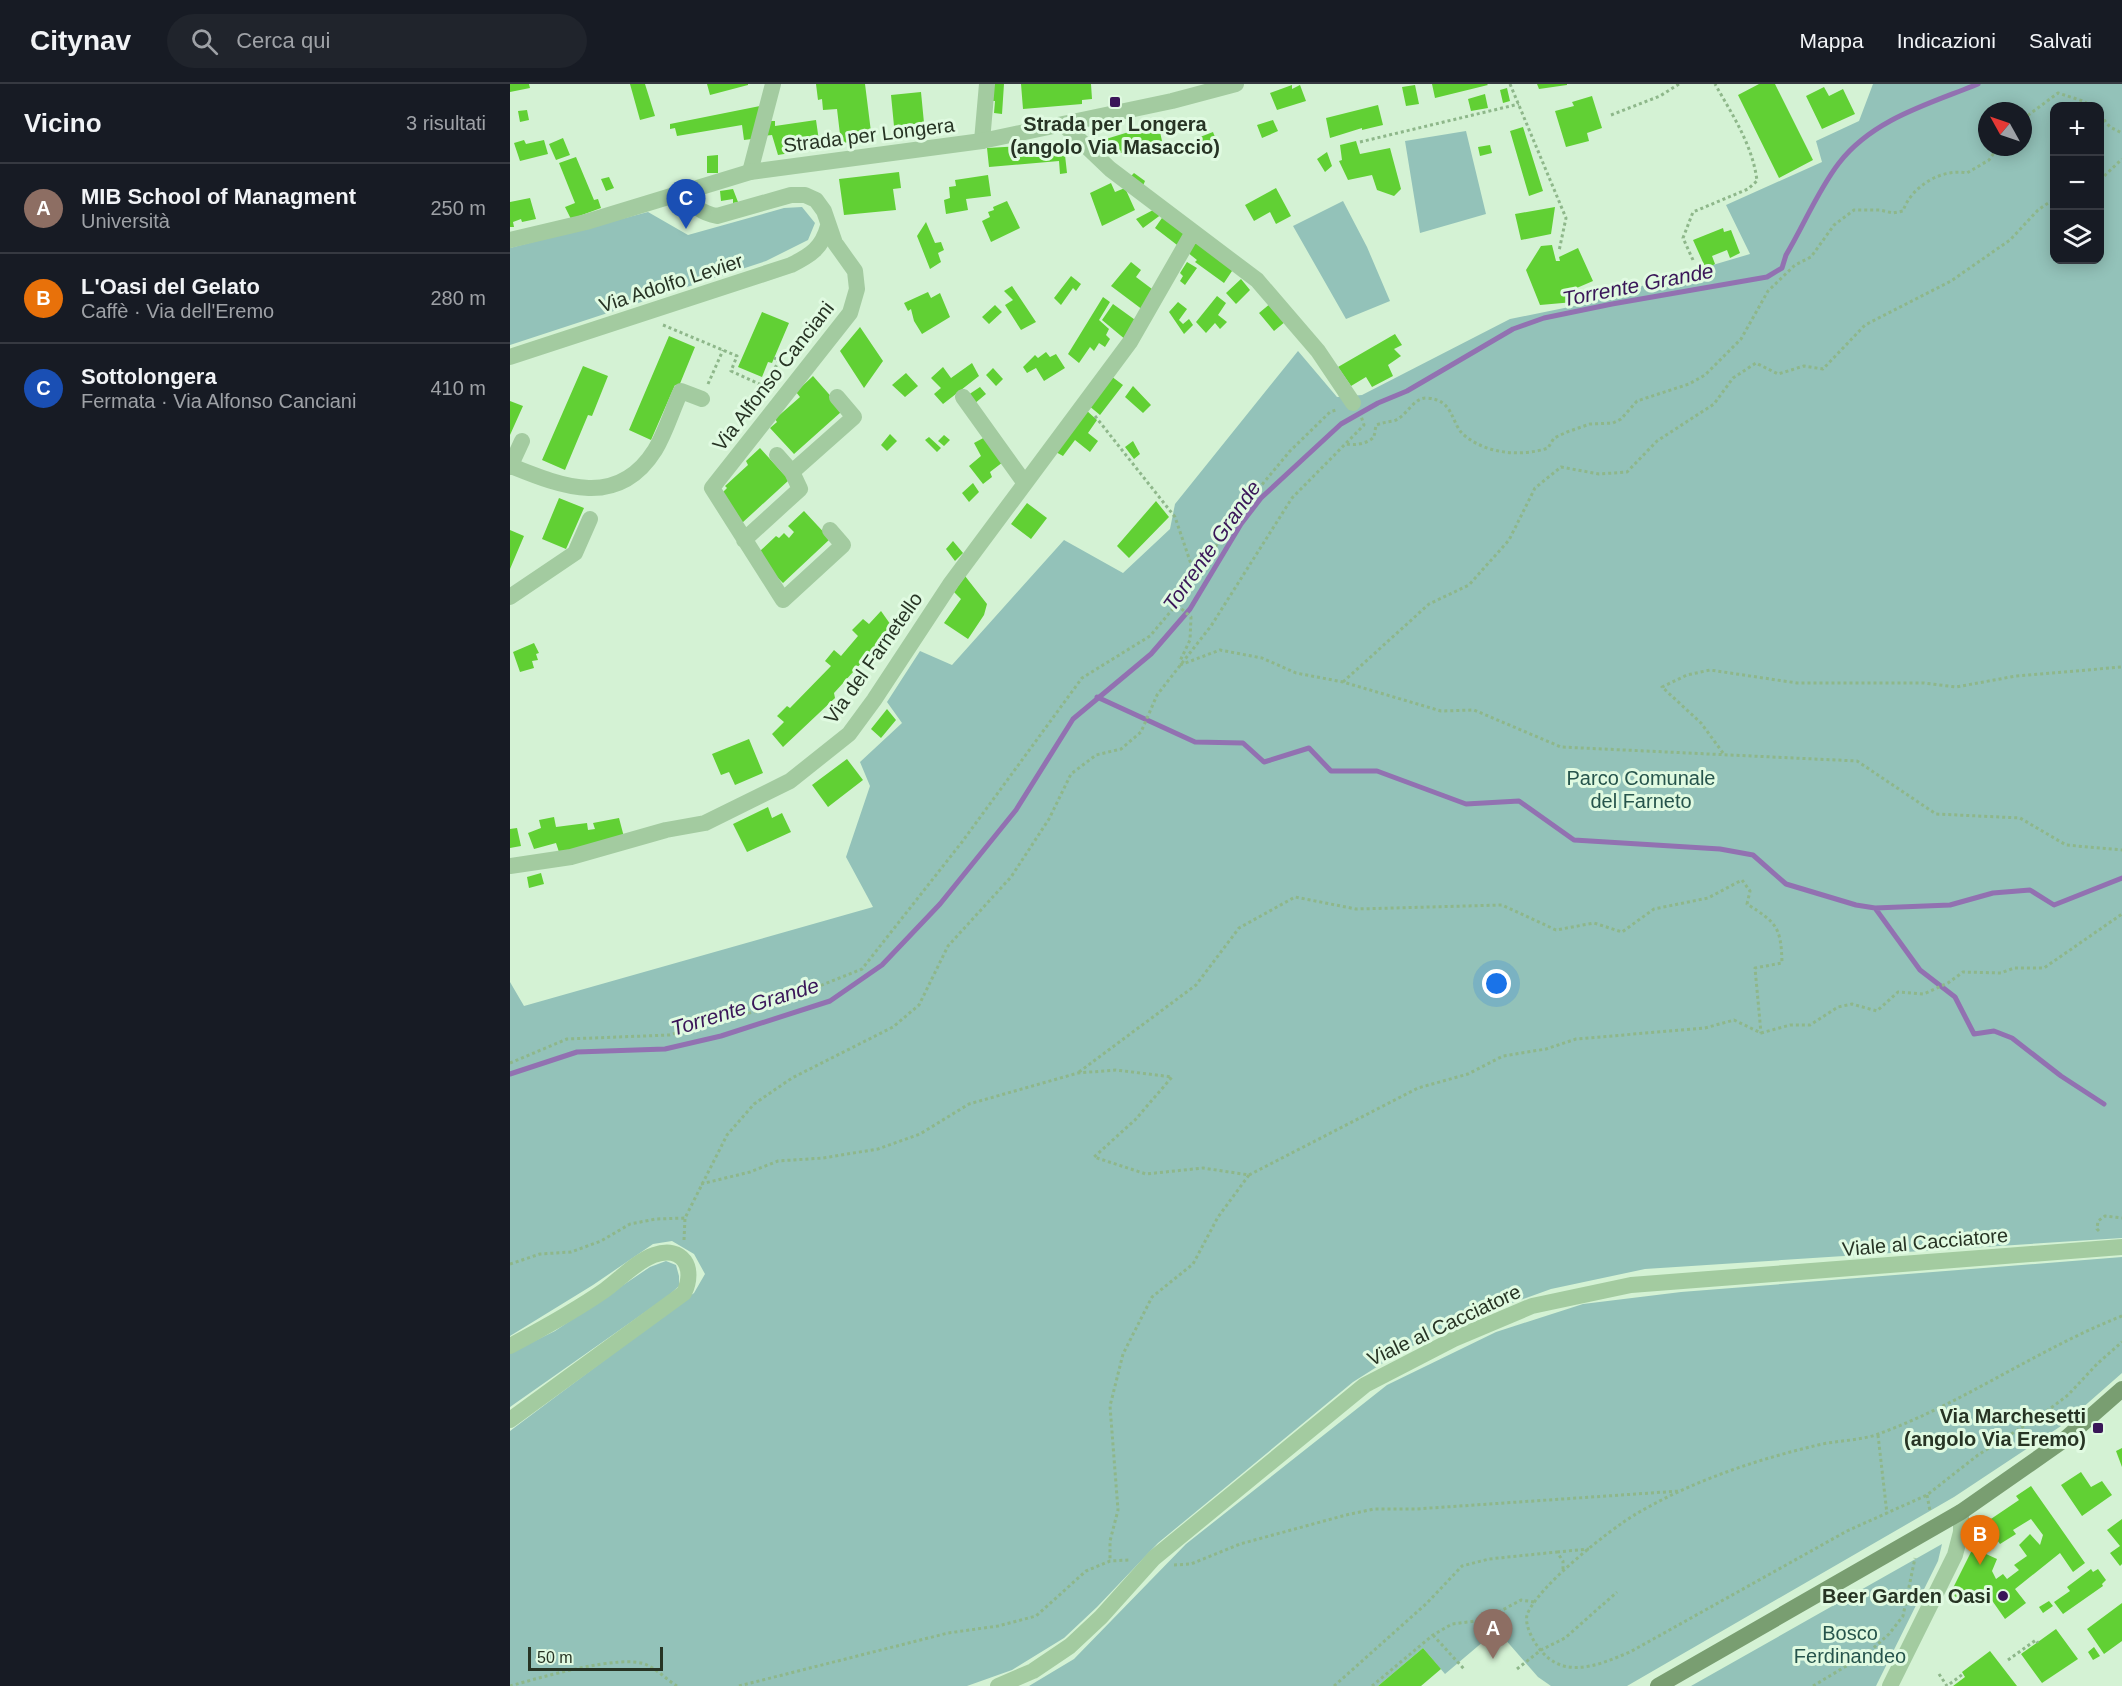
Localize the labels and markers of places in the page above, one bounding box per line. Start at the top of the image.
marker: Strada per Longera (angolo Via Masaccio) [1108,95,1122,109]
place label: Strada per Longera (angolo Via Masaccio) [1010,113,1220,158]
pin: C [666,180,705,229]
place label: Via Marchesetti (angolo Via Eremo) [1904,1405,2086,1450]
marker: Via Marchesetti (angolo Via Eremo) [2091,1421,2105,1435]
pin: B [1960,1516,2000,1565]
place label: Beer Garden Oasi [1822,1585,1991,1607]
marker: Beer Garden Oasi [1996,1589,2010,1603]
pin: A [1474,1610,1512,1659]

